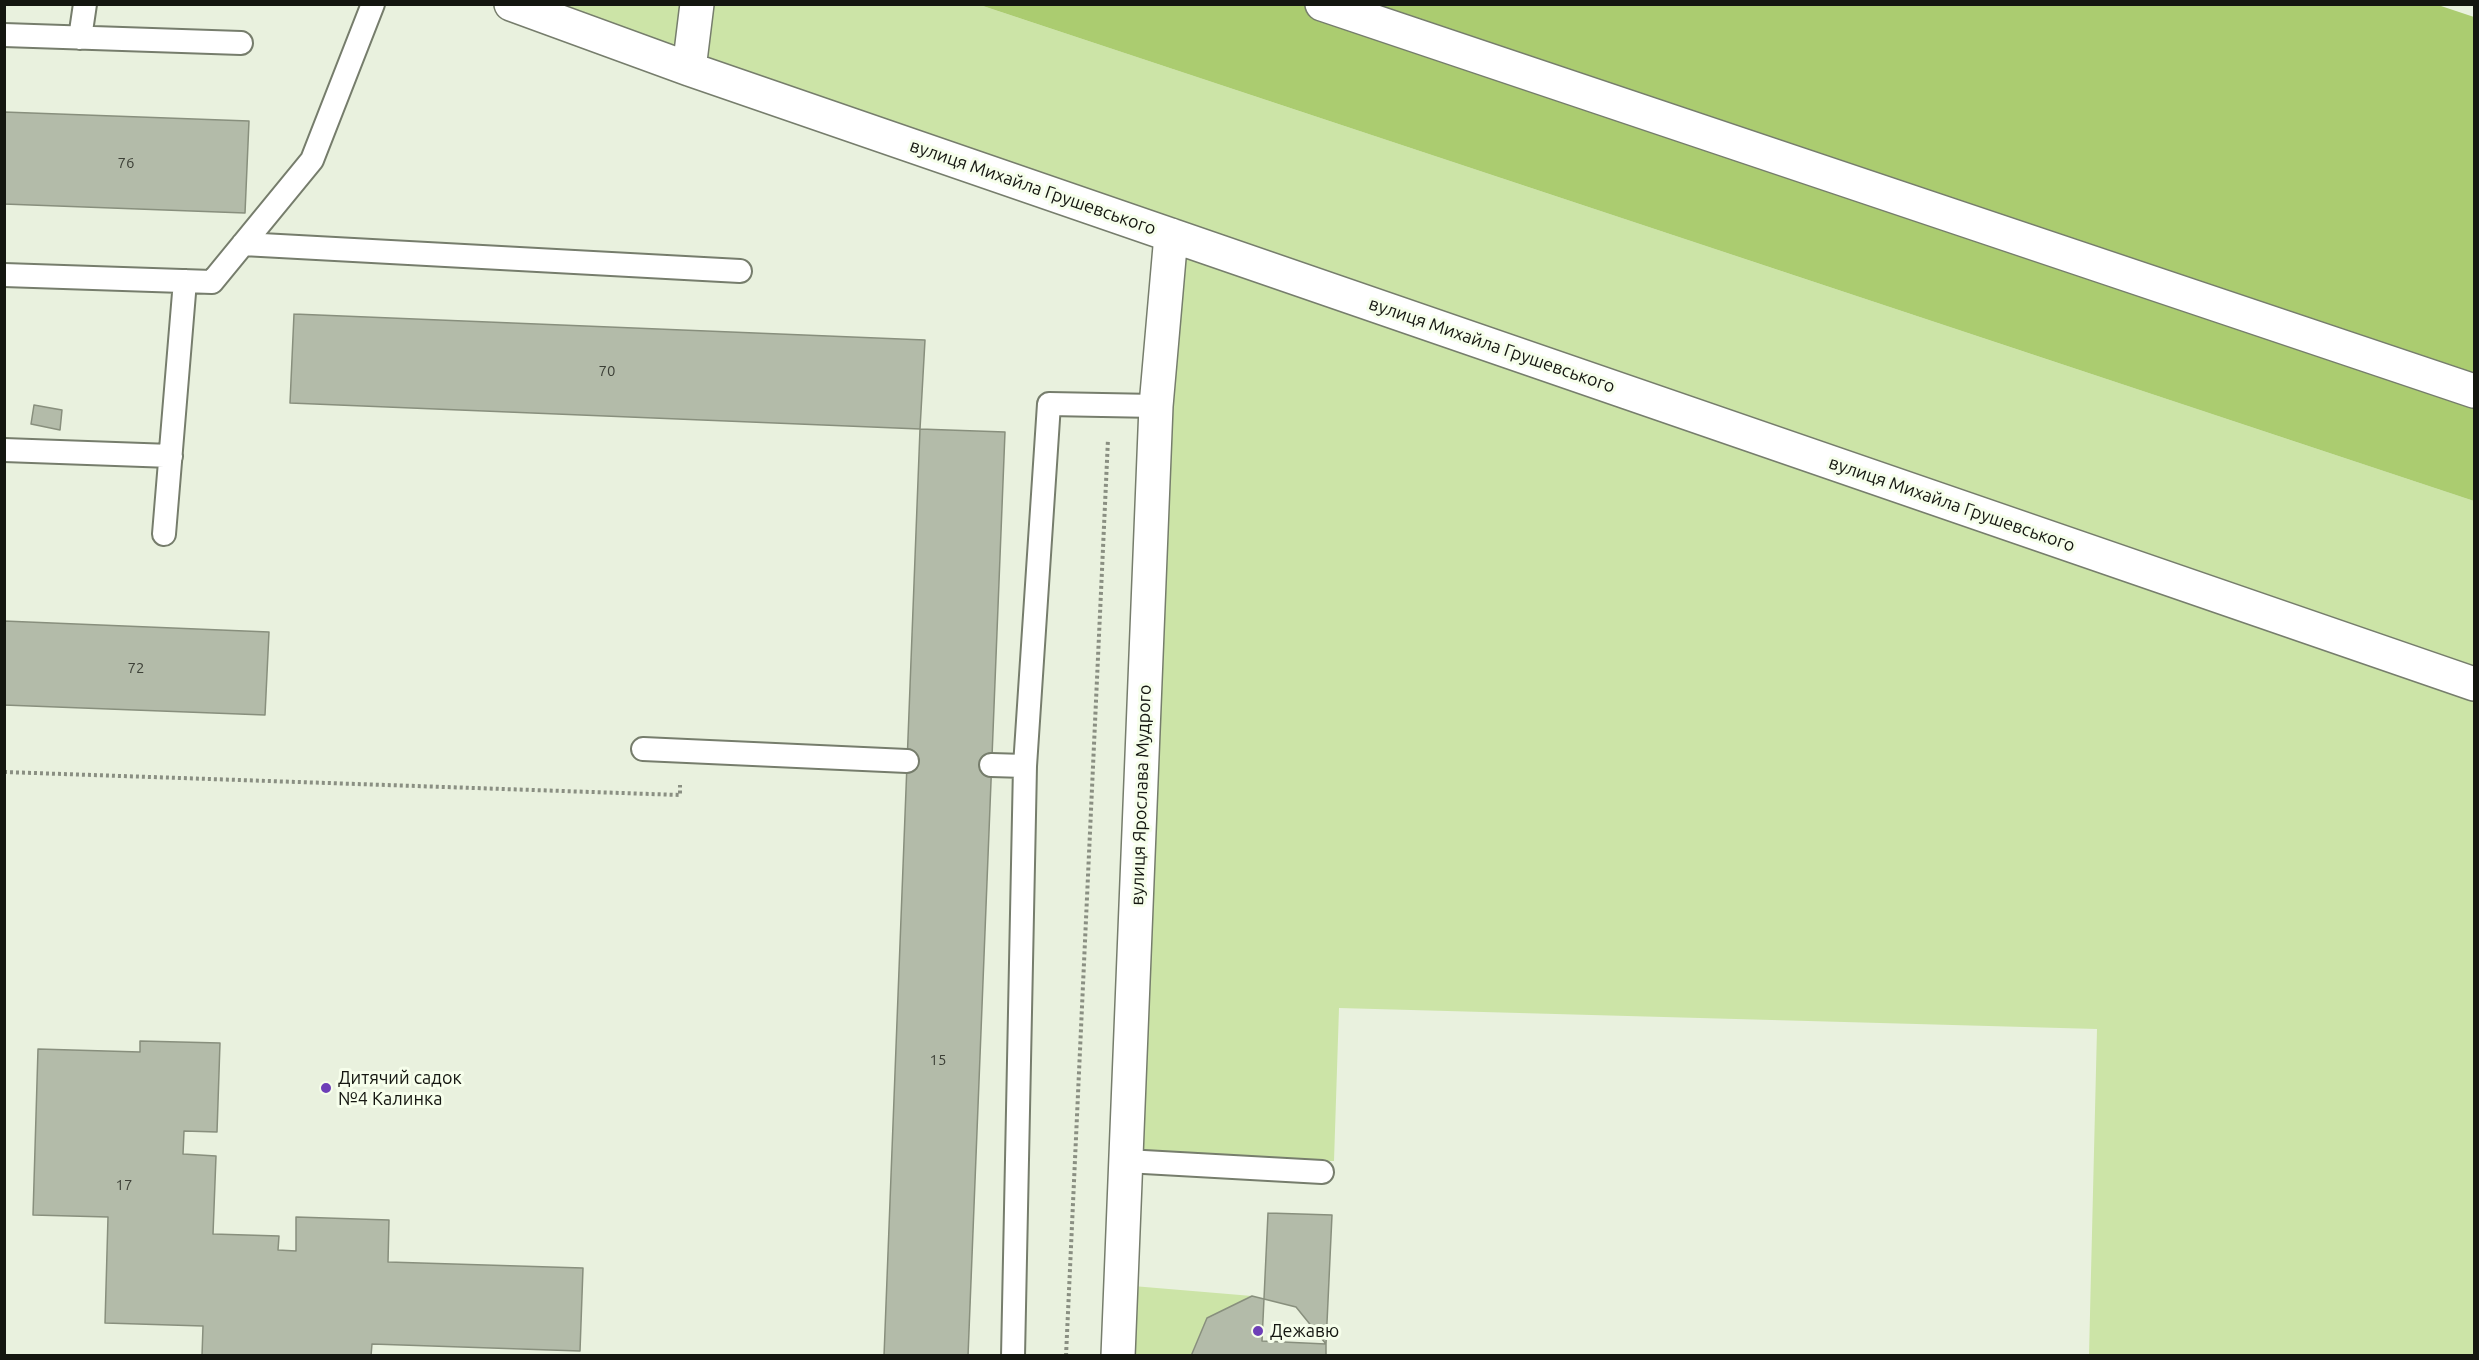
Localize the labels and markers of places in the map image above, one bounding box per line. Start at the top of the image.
place label: Дитячий садок №4 Калинка [338,1067,462,1110]
marker: Дитячий садок №4 Калинка [319,1081,333,1095]
place label: Дежавю [1270,1320,1339,1342]
marker: Дежавю [1251,1324,1265,1338]

